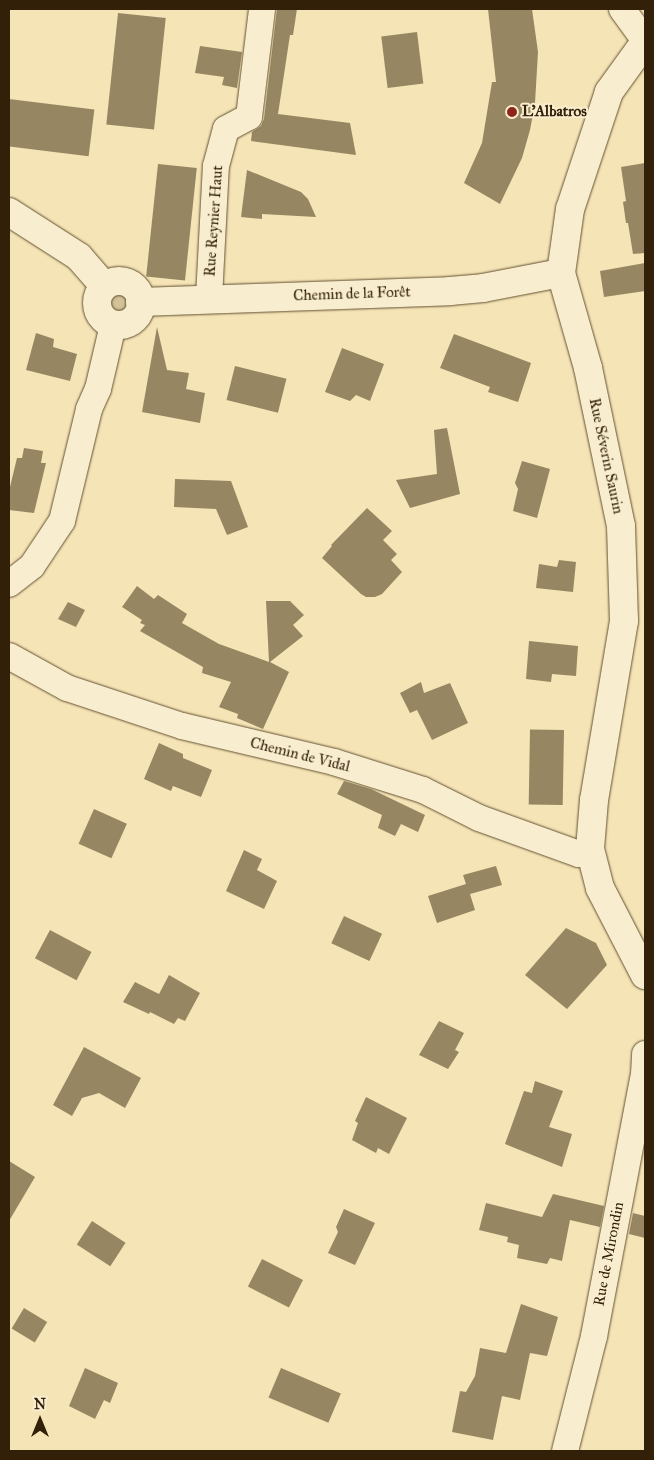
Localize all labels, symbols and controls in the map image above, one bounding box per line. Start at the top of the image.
place label: L'Albatros [522,103,587,121]
marker: L'Albatros [506,106,518,118]
street label: Rue Reynier Haut [201,165,227,277]
street label: Chemin de la Forêt [293,283,411,305]
street label: Rue Séverin Saurin [585,396,627,516]
street label: Chemin de Vidal [248,734,352,776]
street label: Rue de Mirondin [590,1200,628,1308]
north arrow [15,1395,65,1445]
text: N [34,1396,46,1413]

